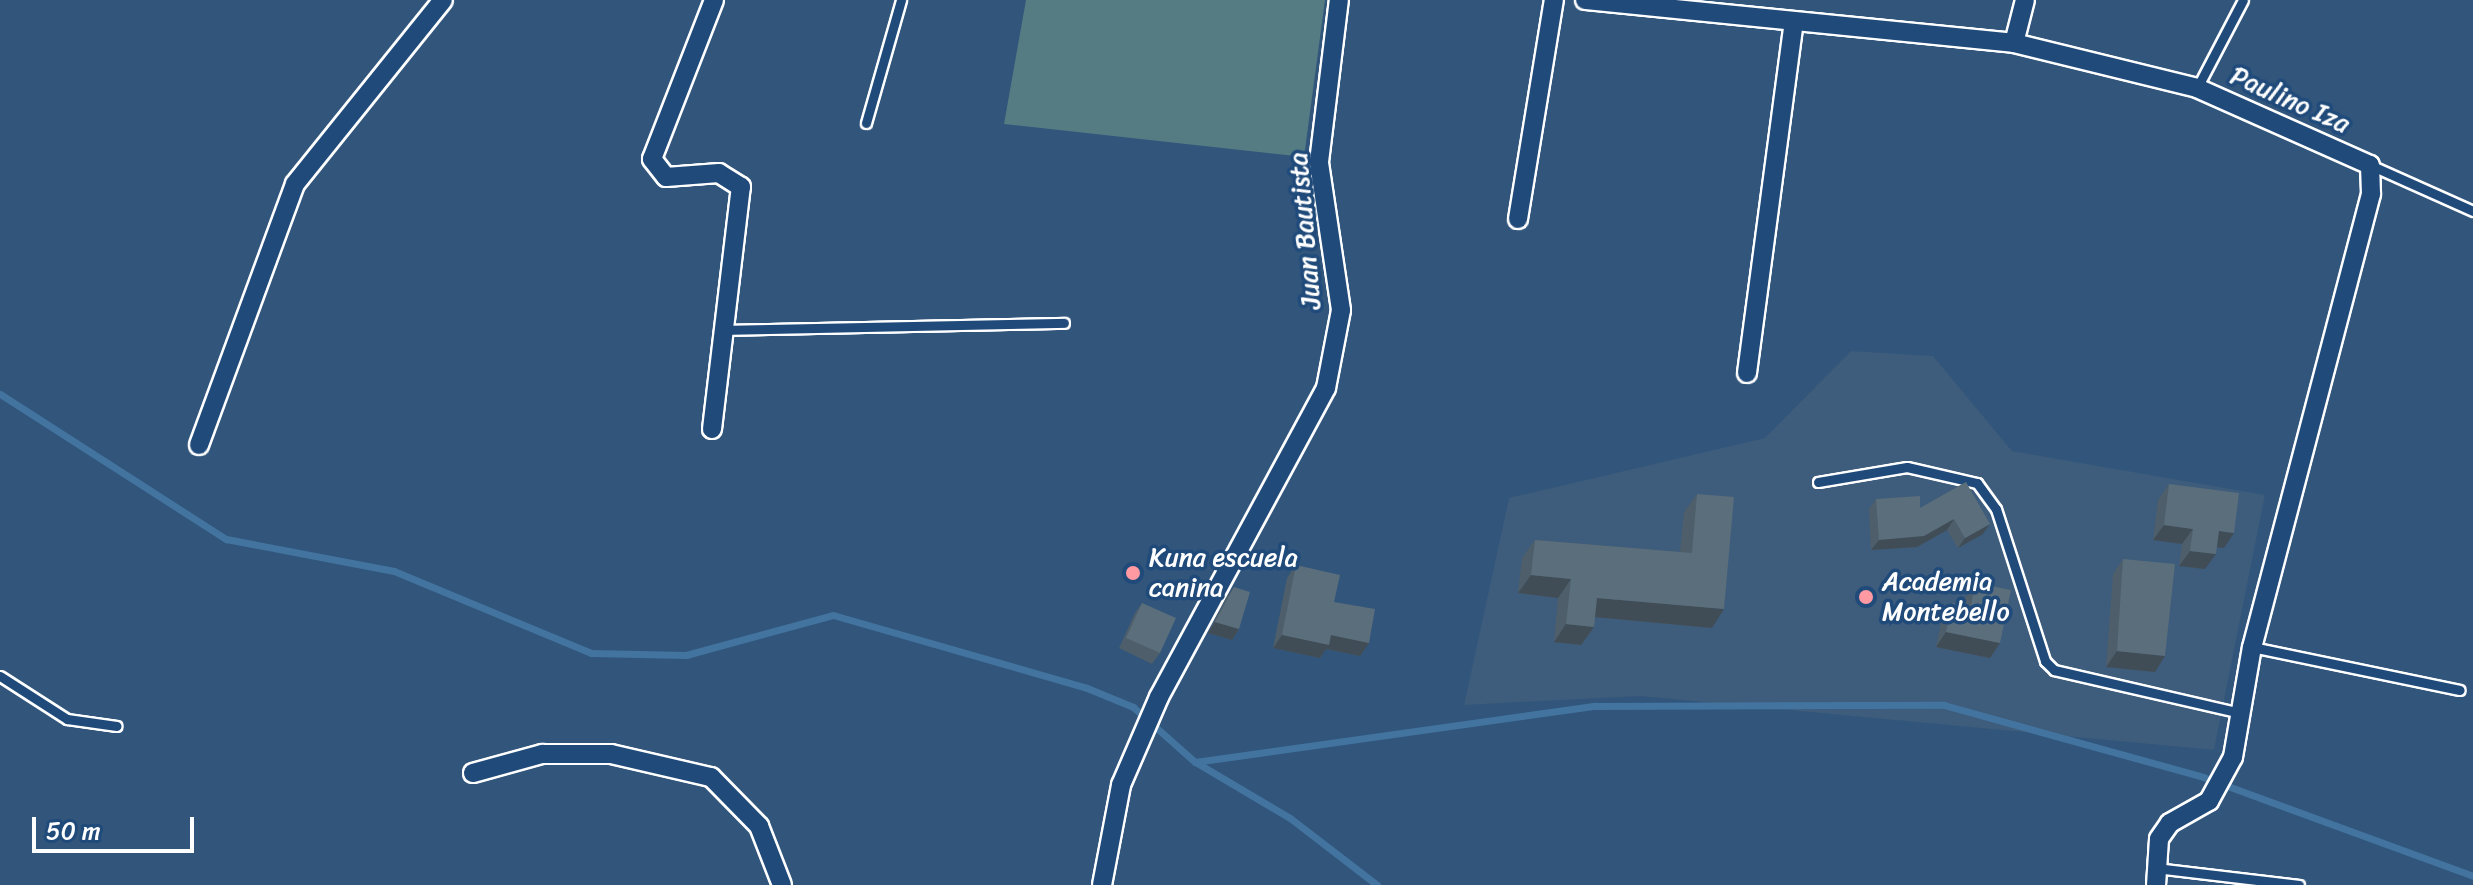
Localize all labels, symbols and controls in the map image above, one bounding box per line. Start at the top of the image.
street label: Paulino Iza [2226,60,2354,140]
street label: Juan Bautista [1283,151,1327,311]
place label: Kuna escuela canina [1149,542,1298,604]
marker: Kuna escuela canina [1124,564,1142,582]
place label: Academia Montebello [1882,566,2010,628]
marker: Academia Montebello [1857,588,1875,606]
scale bar [36,801,198,851]
text: 50 m [46,810,101,852]

